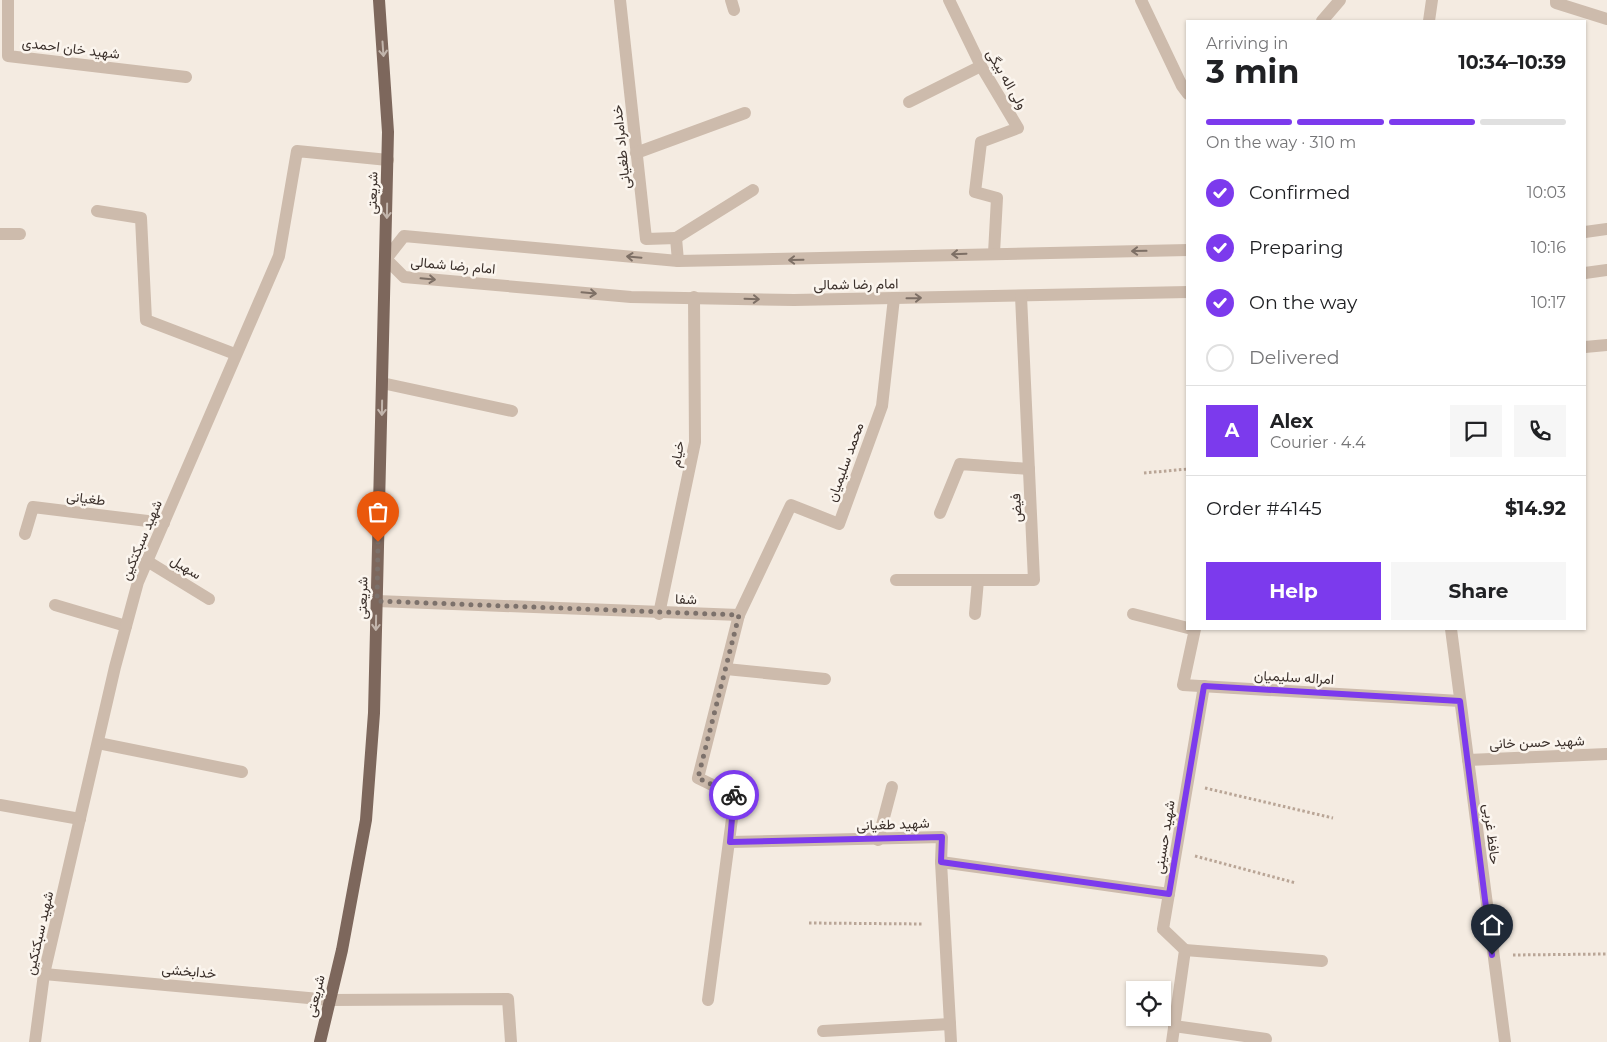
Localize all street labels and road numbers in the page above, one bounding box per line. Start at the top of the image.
street label: شهید خان احمدی [21,33,121,63]
street label: ولی اله بیگی [983,46,1031,112]
street label: خدامراد طغیانی [608,104,634,190]
street label: شریعتی [363,171,381,215]
street label: امام رضا شمالی [410,252,496,278]
street label: امام رضا شمالی [813,274,899,294]
street label: محمد سلیمیان [822,420,868,504]
street label: خیام [666,439,688,469]
street label: طغیانی [66,487,106,509]
street label: فیض [1006,493,1026,523]
street label: شهید سبکتکین [116,497,166,583]
street label: سهیل [167,551,205,583]
street label: شریعتی [353,576,371,620]
street label: شفا [675,590,697,608]
street label: امراله سلیمیان [1253,666,1335,688]
street label: شهید حسن خانی [1489,731,1585,753]
street label: شهید حسینی [1149,799,1179,875]
street label: حافظ غربی [1479,803,1505,865]
street label: شهید طغیانی [856,814,930,834]
street label: شهید سبکتکین [21,889,57,977]
street label: خدابخشی [161,960,217,982]
street label: شریعتی [301,973,329,1019]

